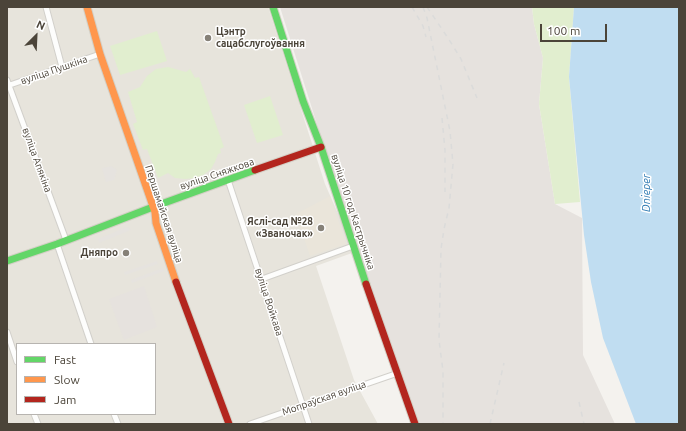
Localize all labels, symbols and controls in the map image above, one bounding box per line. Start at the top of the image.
north arrow [16,16,56,56]
scale bar [542,16,609,42]
text: N [35,18,47,32]
text: 100 m [547,24,580,37]
place label: Цэнтр сацабслугоўвання [216,26,305,50]
marker: Цэнтр сацабслугоўвання [203,33,213,43]
street label: вуліца Пушкіна [19,53,89,87]
street label: вуліца Апякіна [20,126,54,194]
street label: вуліца 10 год Кастрычніка [329,153,377,271]
street label: вуліца Сняжкова [178,156,256,192]
street label: Першамайская вуліца [143,164,185,264]
water label: Dnieper [639,174,653,212]
place label: Яслі-сад №28 «Званочак» [247,216,313,240]
marker: Яслі-сад №28 «Званочак» [316,223,326,233]
place label: Дняпро [81,247,118,259]
marker: Дняпро [121,248,131,258]
street label: вуліца Войкава [252,267,286,337]
legend [16,343,156,415]
text: Fast [54,353,76,366]
text: Slow [54,373,80,386]
street label: Мопраўская вуліца [280,378,368,418]
text: Jam [54,393,76,406]

